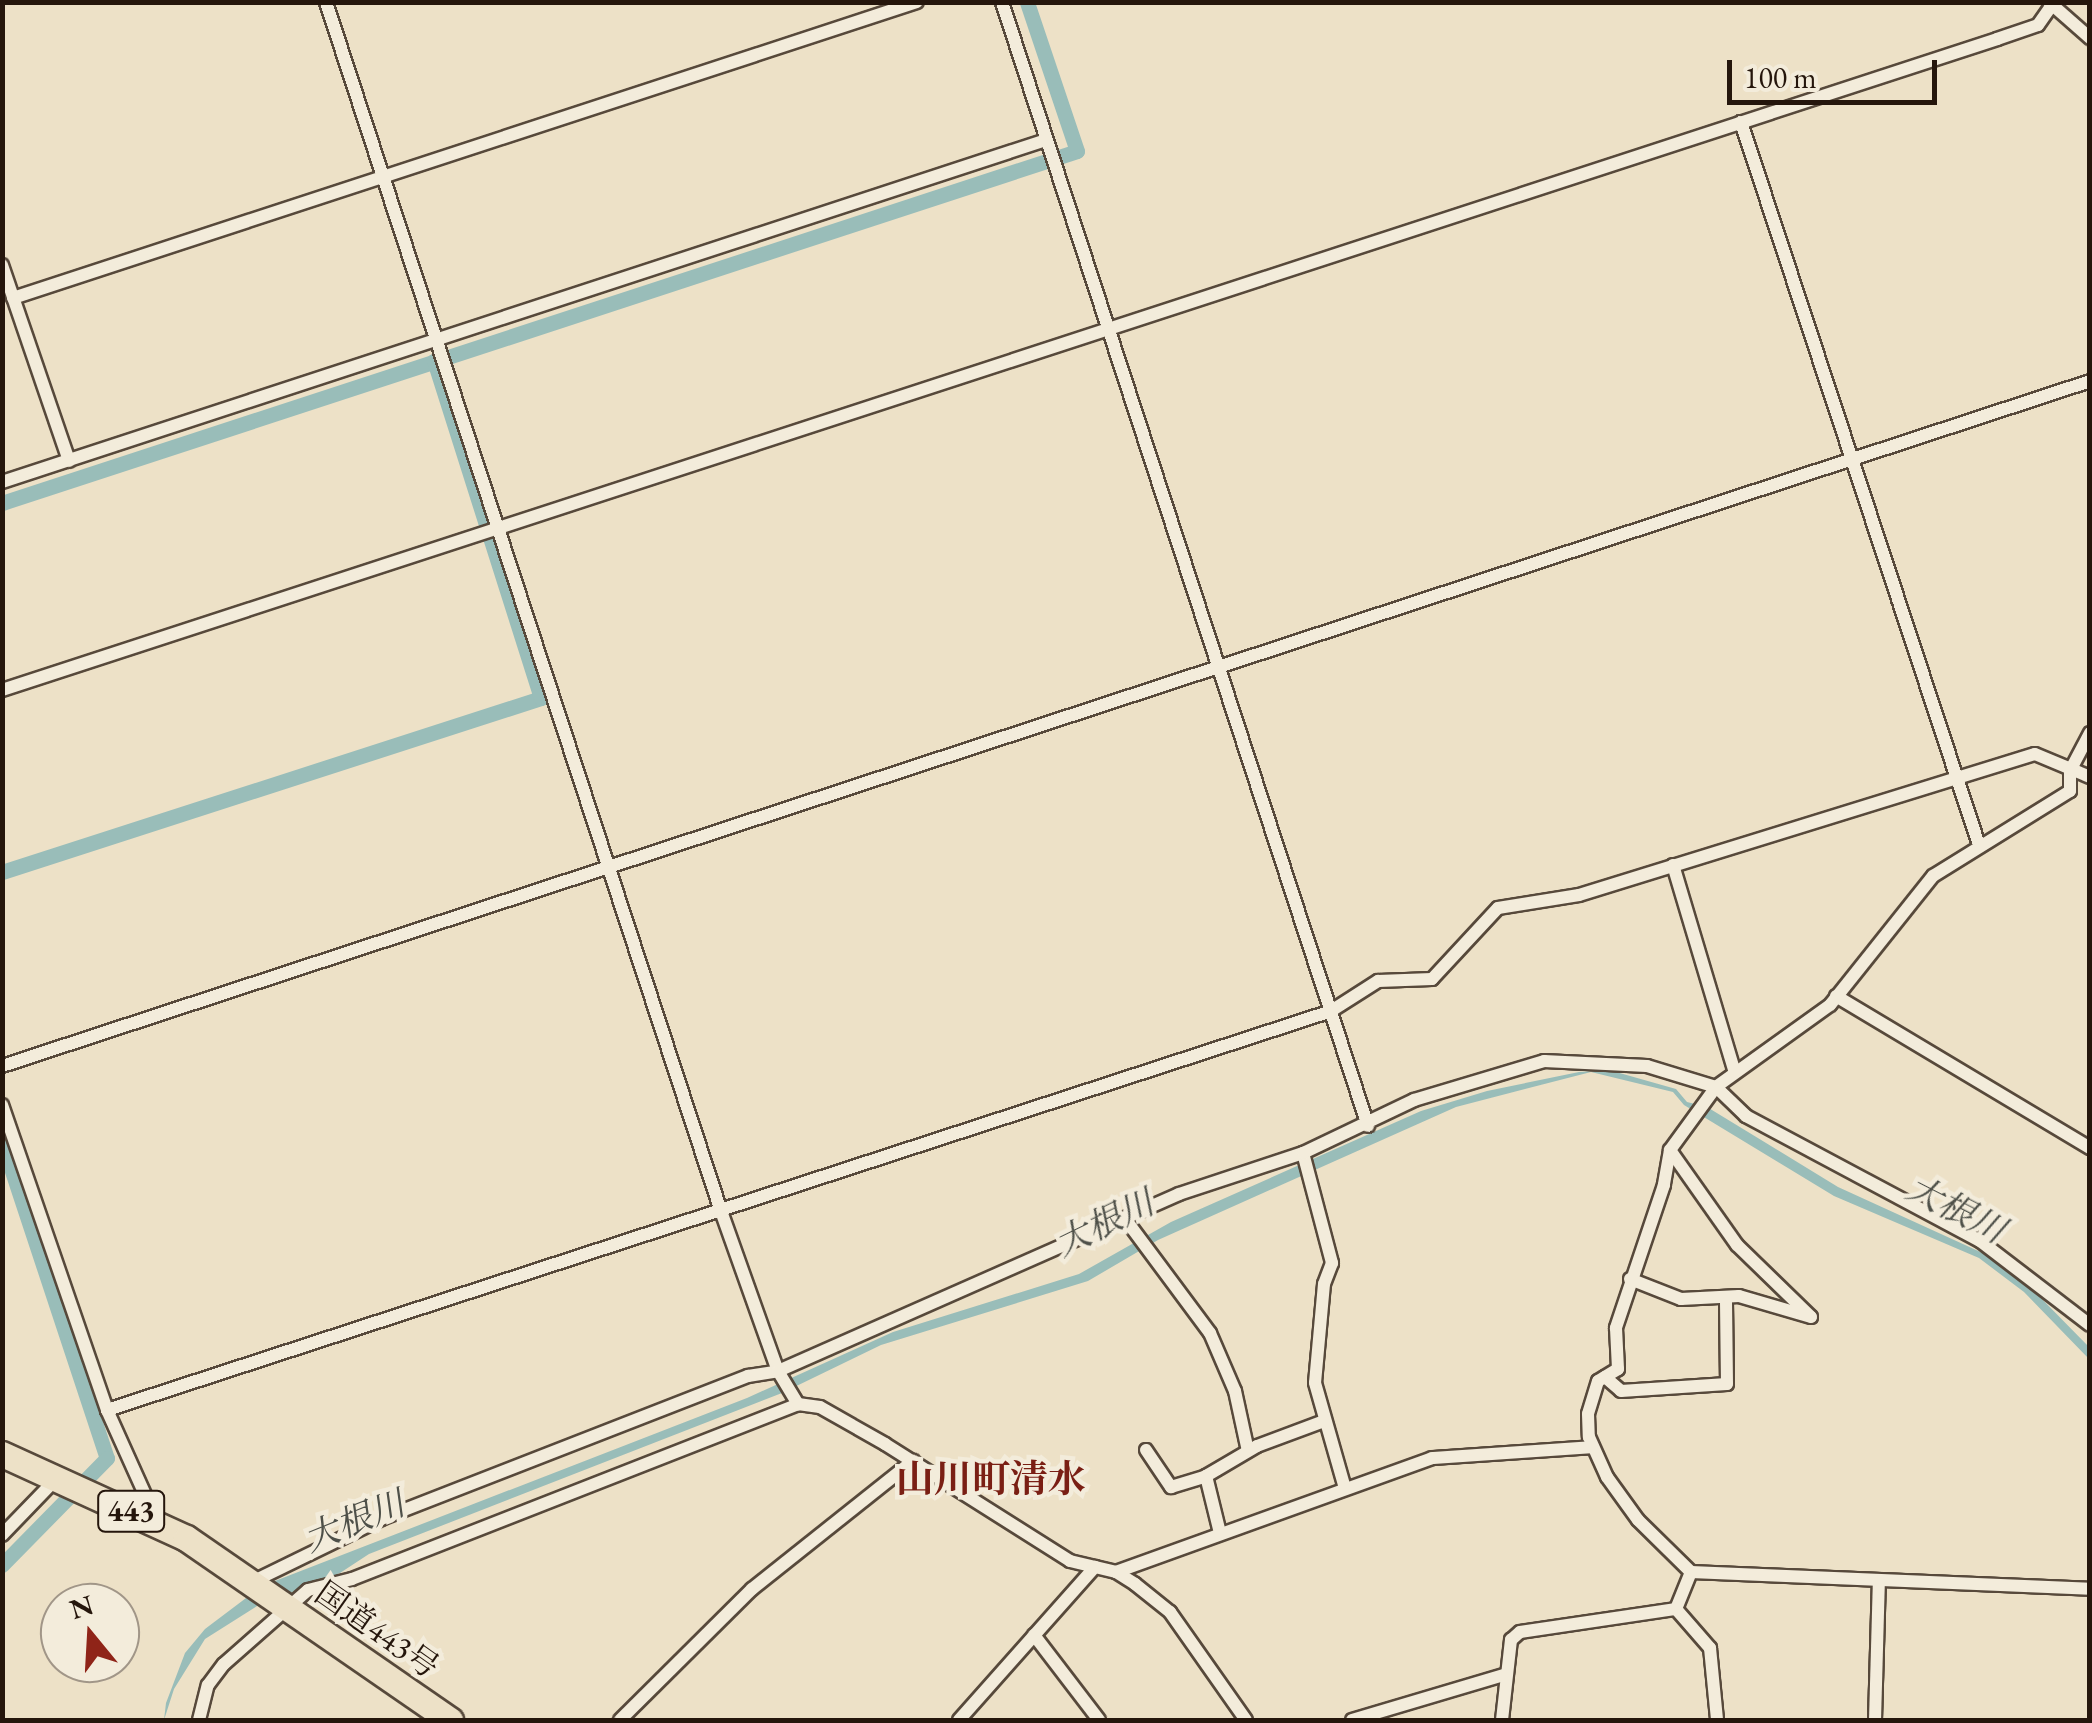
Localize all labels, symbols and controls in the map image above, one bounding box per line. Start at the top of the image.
scale bar [1732,40,1942,102]
text: 100 m [1744,58,1817,97]
water label: 大根川 [1900,1166,2012,1252]
water label: 大根川 [1048,1181,1160,1265]
district label: 山川町清水 [896,1456,1086,1502]
water label: 大根川 [297,1482,411,1560]
road number: 443 [96,1486,166,1536]
street label: 国道443号 [308,1574,446,1686]
north arrow [40,1583,140,1683]
text: N [65,1586,98,1627]

